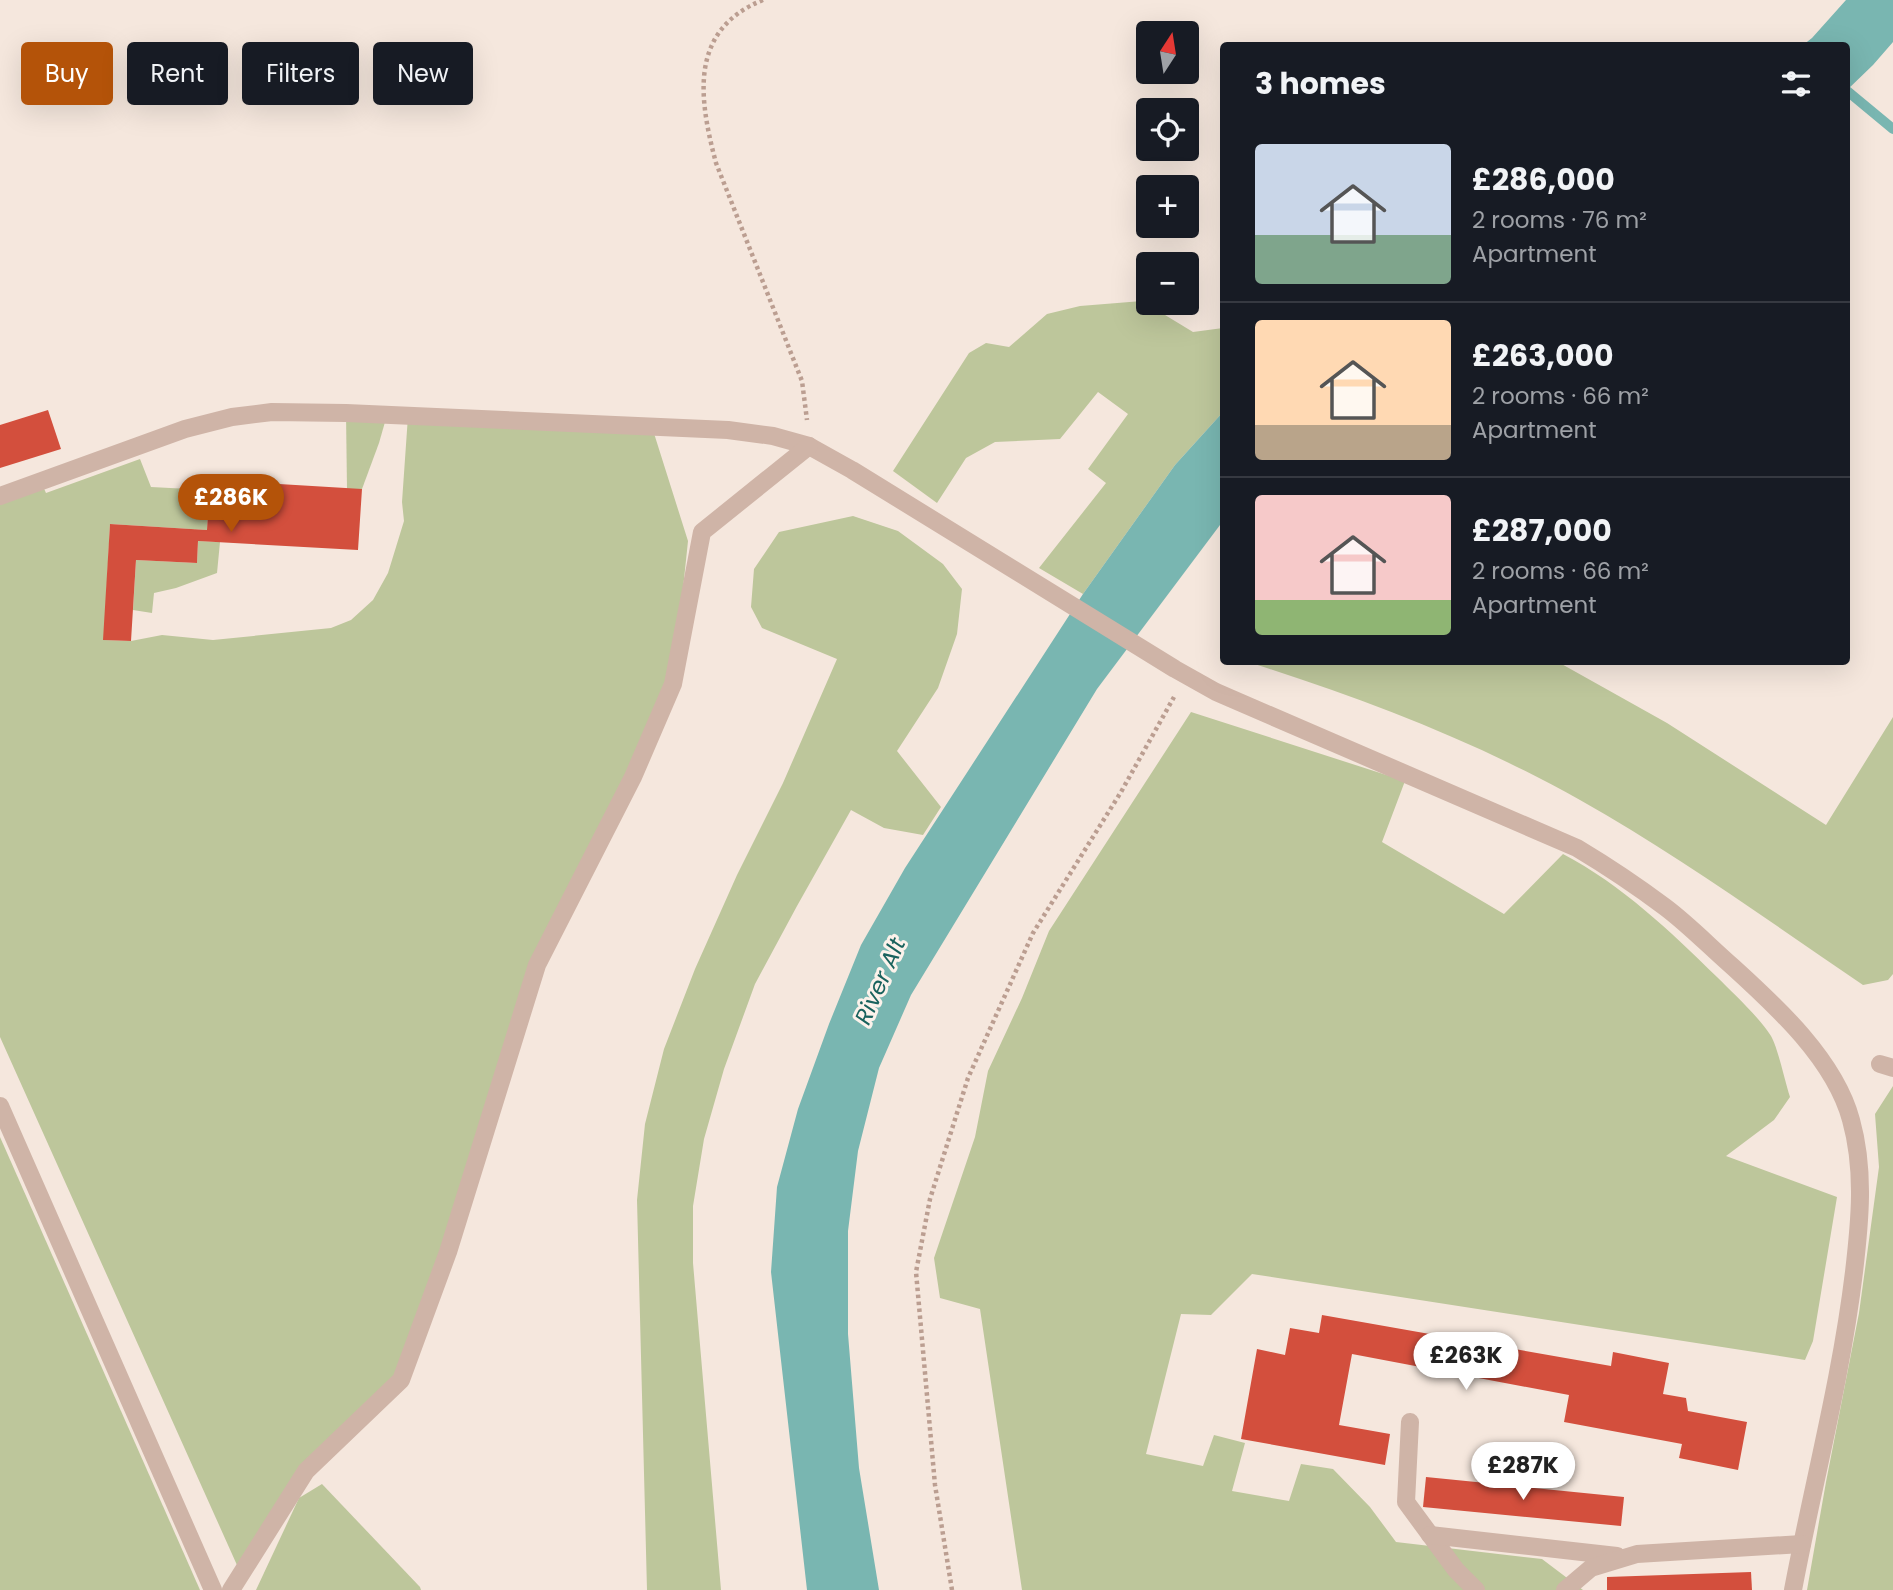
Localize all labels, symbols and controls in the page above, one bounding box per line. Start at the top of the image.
north arrow [1136,21,1199,84]
map controls [1136,21,1199,315]
chip: Buy [21,42,113,105]
chip: Rent [127,42,228,105]
chip: Filters [242,42,359,105]
chip: New [373,42,473,105]
text: 3 homes [1255,62,1386,105]
icon: filters [1777,65,1815,103]
button: locate [1136,98,1199,161]
text: £286,000 [1472,158,1615,201]
icon: home [1311,172,1395,256]
button: + [1136,175,1199,238]
text: 2 rooms · 76 m² [1472,204,1647,236]
text: Apartment [1472,238,1597,270]
button: − [1136,252,1199,315]
text: £263,000 [1472,334,1614,377]
icon: home [1311,348,1395,432]
text: 2 rooms · 66 m² [1472,380,1649,412]
text: Apartment [1472,414,1597,446]
pin: £286K [182,475,280,534]
text: £286K [194,481,268,513]
text: £287,000 [1472,509,1612,552]
icon: home [1311,523,1395,607]
text: 2 rooms · 66 m² [1472,555,1649,587]
text: Apartment [1472,589,1597,621]
water label: River Alt [847,932,914,1029]
pin: £263K [1417,1332,1515,1392]
text: £263K [1430,1339,1502,1371]
pin: £287K [1474,1442,1572,1502]
text: £287K [1487,1449,1559,1481]

